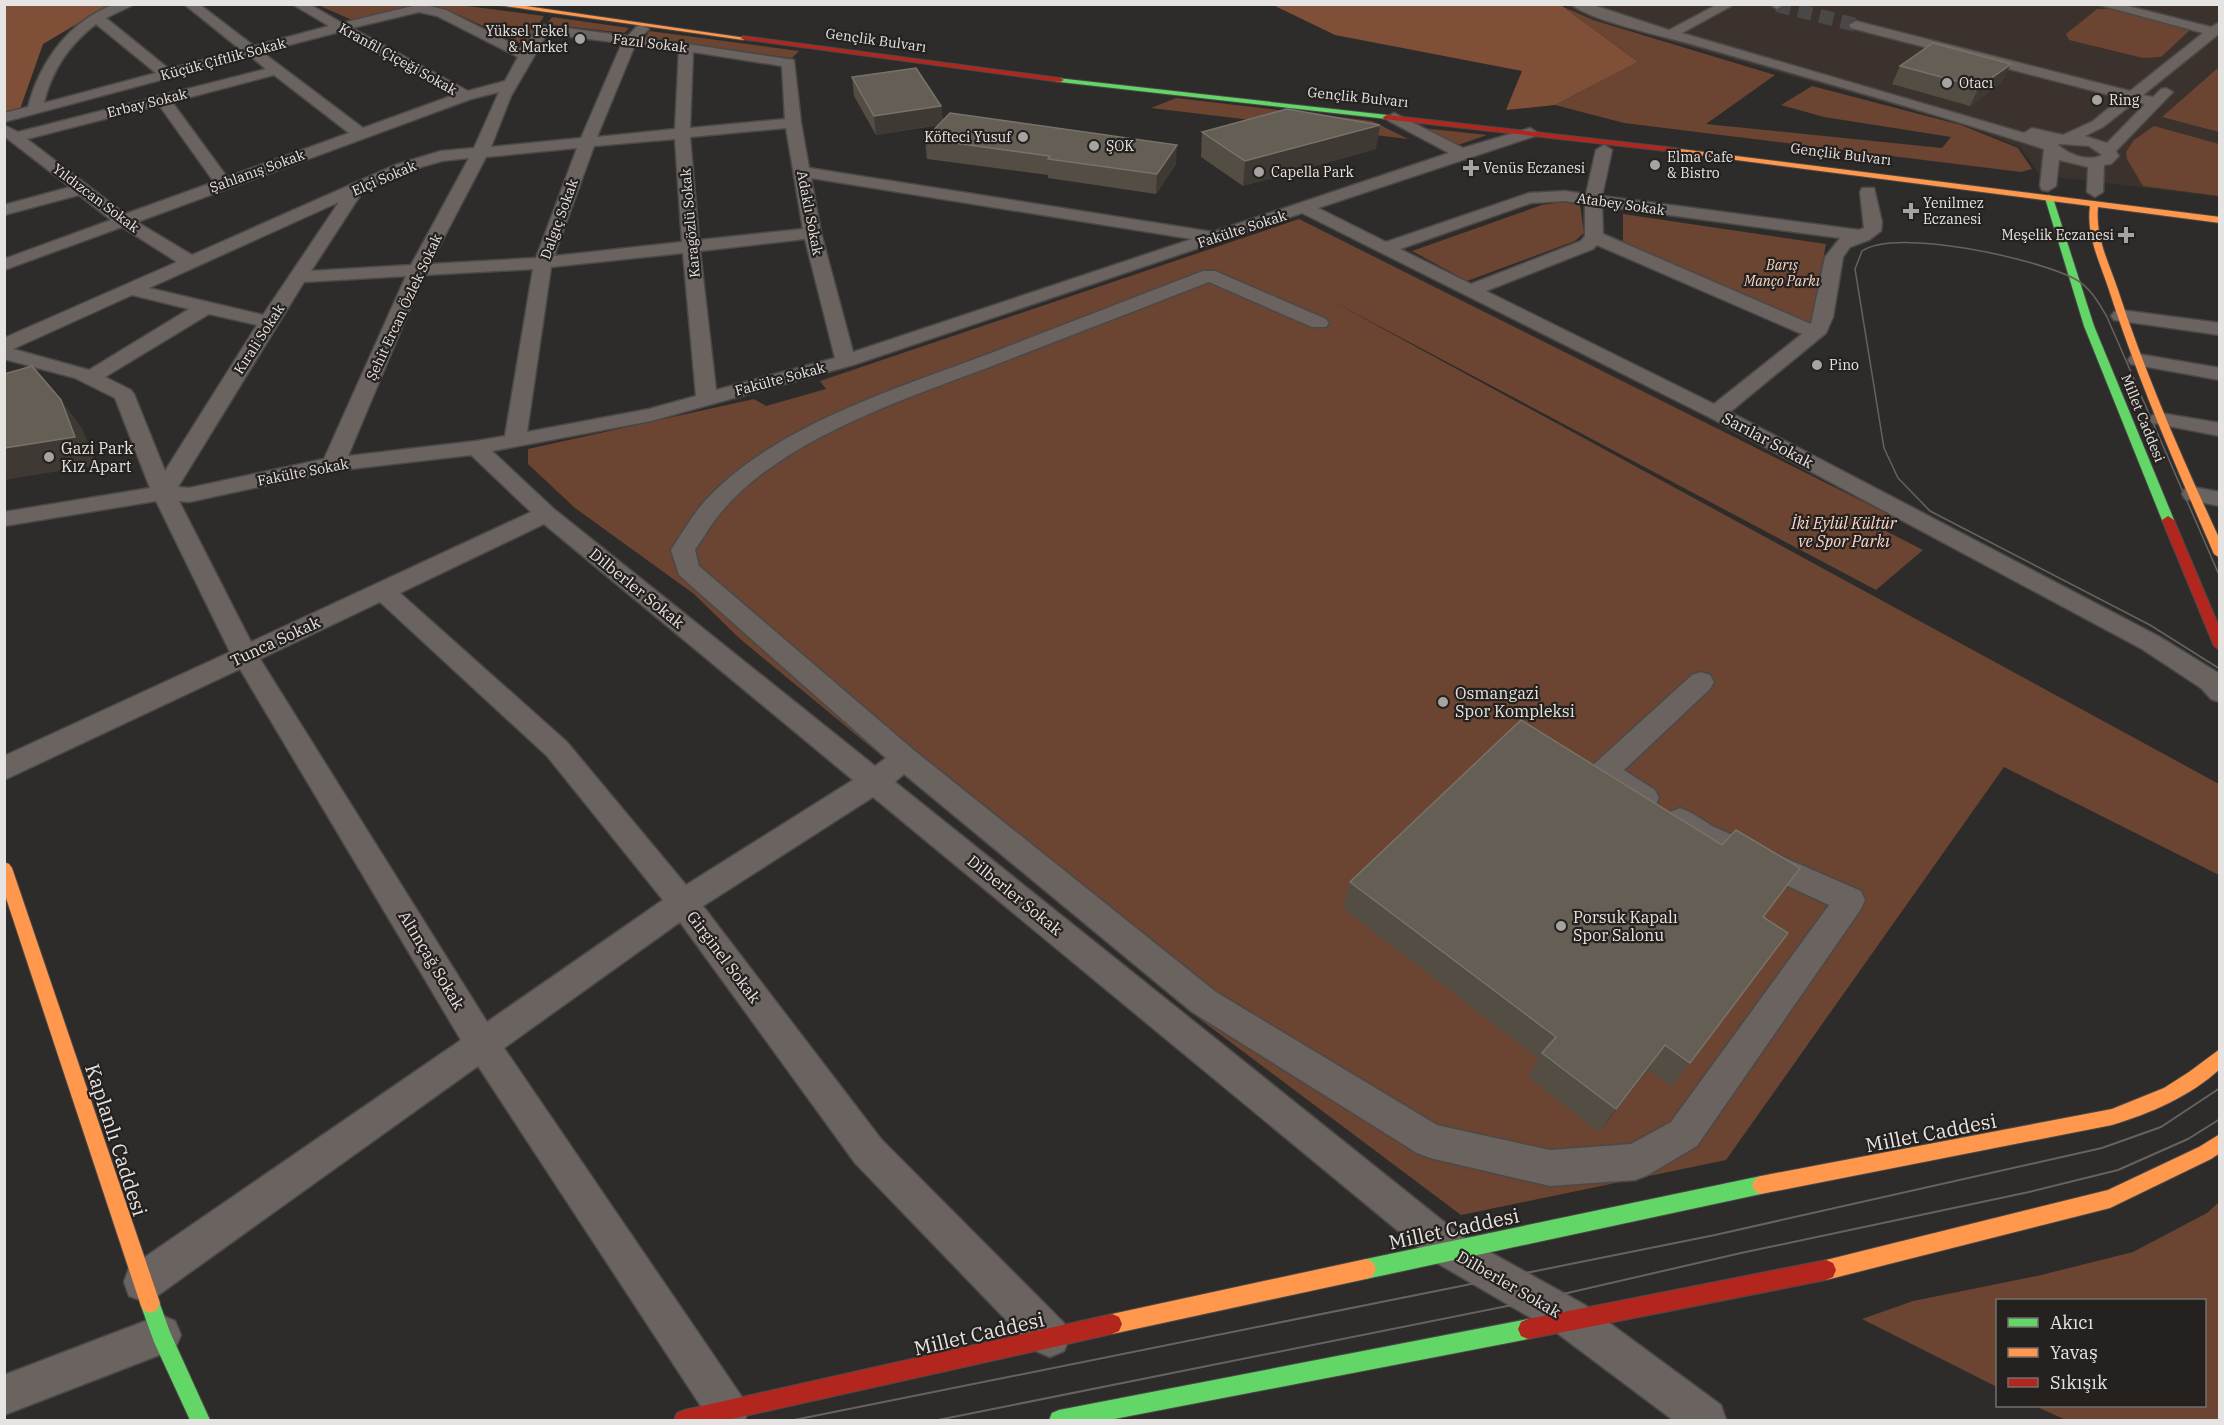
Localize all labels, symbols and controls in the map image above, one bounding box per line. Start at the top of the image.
street label: Kranfil Çiçeği Sokak [336,19,461,99]
place label: Yüksel Tekel & Market [485,22,568,56]
street label: Gençlik Bulvarı [825,24,927,56]
street label: Fazıl Sokak [612,29,689,57]
marker: Yüksel Tekel & Market [573,32,587,46]
street label: Küçük Çiftlik Sokak [158,33,288,84]
place label: Otacı [1959,74,1993,92]
marker: Otacı [1940,76,1954,90]
street label: Gençlik Bulvarı [1307,83,1409,111]
street label: Erbay Sokak [105,84,190,122]
place label: Ring [2109,91,2140,109]
marker: Ring [2090,93,2104,107]
place label: Köfteci Yusuf [924,128,1012,146]
marker: Köfteci Yusuf [1016,130,1030,144]
place label: ŞOK [1106,137,1134,155]
marker: ŞOK [1087,139,1101,153]
street label: Gençlik Bulvarı [1790,139,1892,169]
street label: Şahlanış Sokak [207,145,308,197]
place label: Elma Cafe & Bistro [1667,148,1733,182]
street label: Elçi Sokak [349,156,420,200]
marker: Elma Cafe & Bistro [1648,158,1662,172]
place label: Venüs Eczanesi [1483,159,1585,177]
street label: Yıldızcan Sokak [49,160,144,237]
marker: Venüs Eczanesi [1464,161,1478,175]
place label: Capella Park [1271,163,1354,181]
marker: Capella Park [1252,165,1266,179]
street label: Karagözlü Sokak [676,167,704,278]
street label: Adaklı Sokak [793,169,827,258]
street label: Dalgıç Sokak [536,176,582,262]
street label: Atabey Sokak [1576,189,1667,219]
place label: Yenilmez Eczanesi [1923,194,1984,228]
marker: Yenilmez Eczanesi [1904,204,1918,218]
street label: Fakülte Sokak [1195,206,1290,252]
place label: Meşelik Eczanesi [2001,226,2114,244]
marker: Meşelik Eczanesi [2119,228,2133,242]
street label: Şehit Ercan Özlek Sokak [362,230,446,383]
park label: Barış Manço Parkı [1743,256,1821,290]
street label: Kırali Sokak [230,300,289,377]
place label: Pino [1829,356,1859,374]
street label: Fakülte Sokak [733,358,828,400]
marker: Pino [1810,358,1824,372]
street label: Millet Caddesi [2117,371,2169,465]
street label: Sarılar Sokak [1719,408,1818,473]
place label: Gazi Park Kız Apart [61,438,134,476]
marker: Gazi Park Kız Apart [42,450,56,464]
street label: Fakülte Sokak [256,454,351,490]
park label: İki Eylül Kültür ve Spor Parkı [1790,513,1898,551]
street label: Dilberler Sokak [585,544,689,633]
street label: Tunca Sokak [227,611,324,671]
place label: Osmangazi Spor Kompleksi [1455,683,1575,721]
marker: Osmangazi Spor Kompleksi [1436,695,1450,709]
street label: Dilberler Sokak [963,851,1067,940]
street label: Altınçağ Sokak [395,907,470,1014]
street label: Girginel Sokak [683,907,766,1008]
place label: Porsuk Kapalı Spor Salonu [1573,907,1678,945]
marker: Porsuk Kapalı Spor Salonu [1554,919,1568,933]
street label: Kaplanlı Caddesi [79,1060,154,1219]
street label: Millet Caddesi [1863,1107,1999,1158]
street label: Millet Caddesi [1386,1201,1522,1256]
street label: Dilberler Sokak [1454,1246,1565,1322]
legend [1996,1299,2206,1407]
street label: Millet Caddesi [911,1305,1047,1362]
text: Akıcı [2050,1311,2094,1334]
text: Yavaş [2050,1341,2098,1364]
text: Sıkışık [2050,1371,2108,1394]

